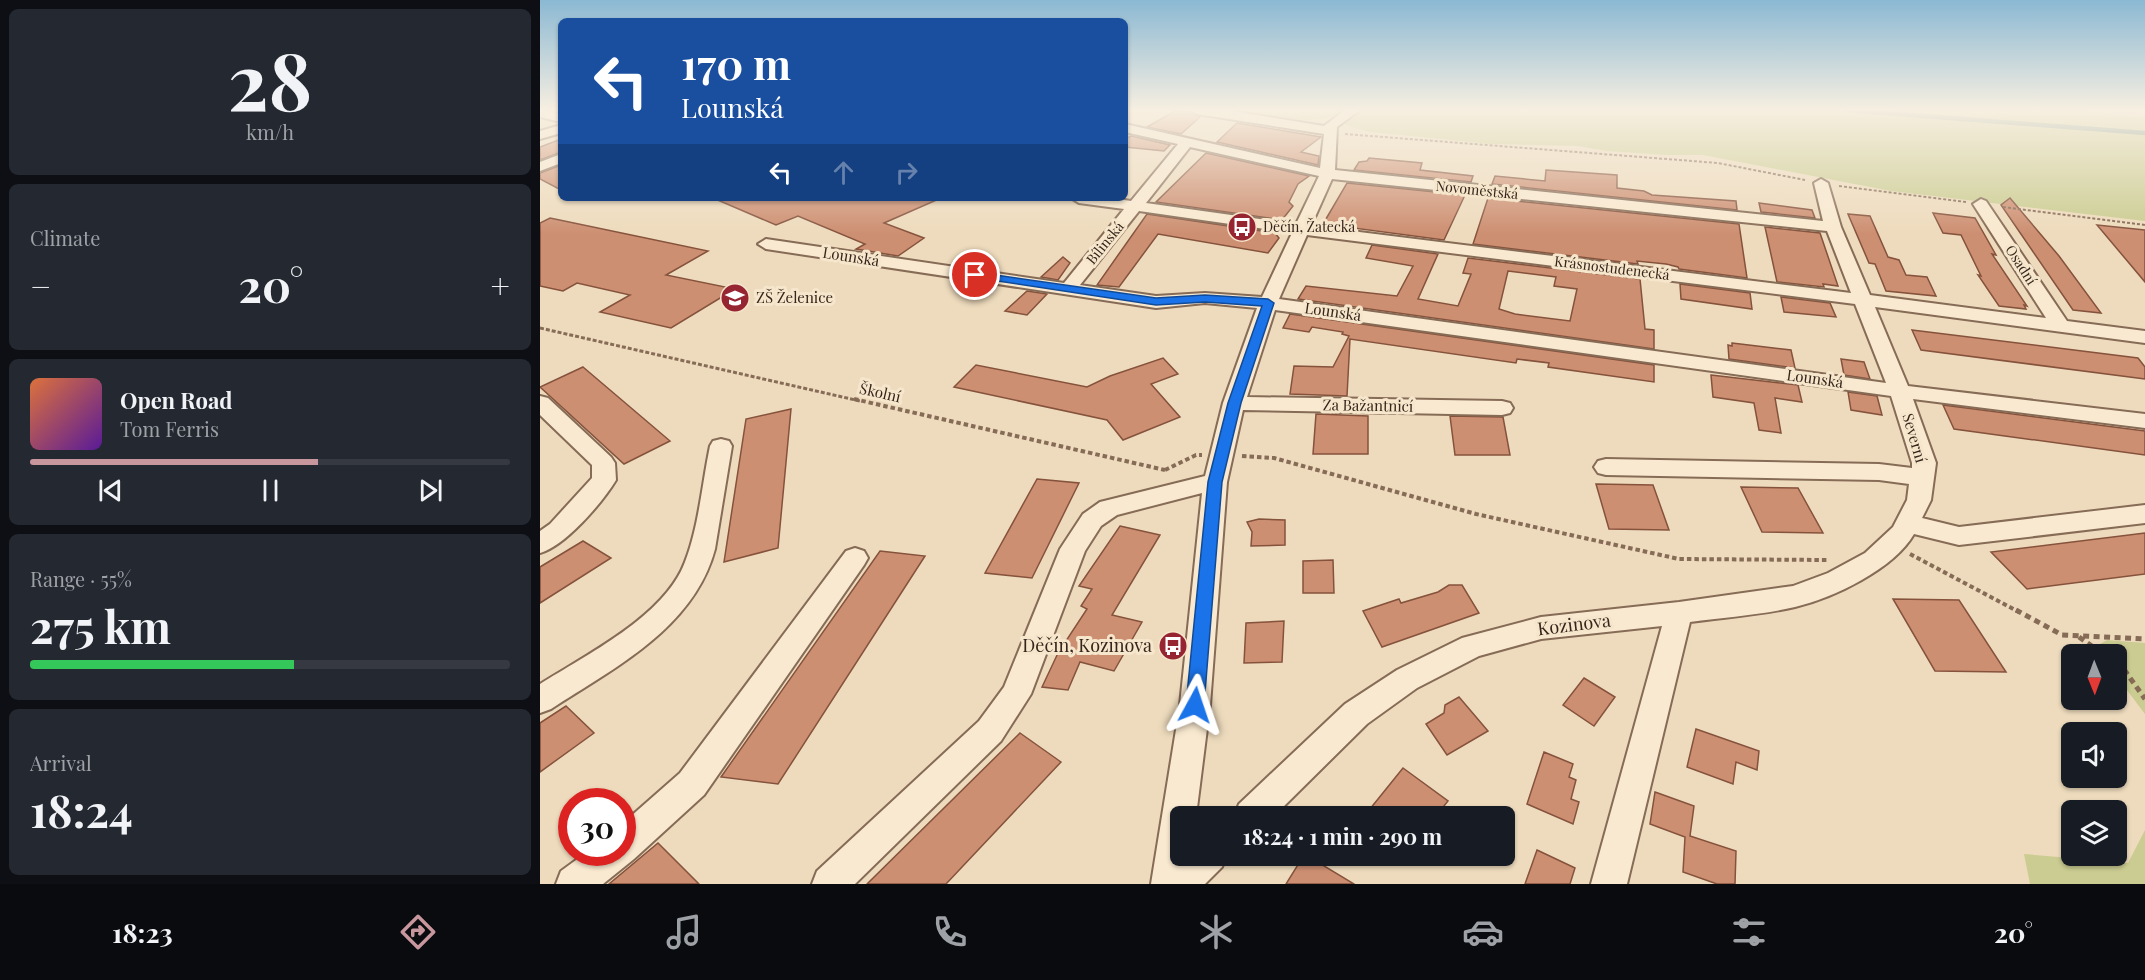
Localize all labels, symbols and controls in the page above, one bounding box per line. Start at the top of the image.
text: 28 [228,27,312,131]
text: 170 m [681,35,791,91]
icon: left [582,42,660,120]
text: Lounská [681,89,784,125]
text: km/h [246,118,294,145]
icon: left [764,156,797,189]
icon: ahead [827,156,860,189]
icon: right [890,156,923,189]
street label: Novoměstská [1435,176,1519,203]
bus stop icon: Děčín, Žatecká [1226,211,1258,243]
street label: Bílinská [1081,217,1128,268]
place label: Děčín, Žatecká [1263,217,1355,236]
text: Climate [30,224,100,251]
street label: Osadní [2001,241,2041,288]
street label: Lounská [821,242,881,270]
pin [949,249,1000,300]
street label: Krásnostudenecká [1553,251,1671,284]
text: 20° [239,254,303,314]
icon: arrive [958,258,991,291]
text: − [30,263,51,307]
text: + [491,263,510,307]
school or university icon: ZŠ Želenice [719,282,751,314]
place label: ZŠ Želenice [756,287,833,307]
street label: Lounská [1304,297,1363,325]
street label: Lounská [1786,364,1845,392]
street label: Školní [858,378,903,407]
text: Open Road [120,385,232,415]
street label: Za Bažantnicí [1323,394,1414,416]
street label: Severní [1898,411,1932,465]
text: Tom Ferris [120,415,219,442]
icon: previous [94,474,127,507]
icon: pause [254,474,287,507]
icon: next [414,474,447,507]
text: Range · 55% [30,565,132,592]
text: 275 km [30,595,171,655]
street label: Kozinova [1536,608,1612,640]
bus stop icon: Děčín, Kozinova [1157,630,1189,662]
place label: Děčín, Kozinova [1022,633,1152,657]
north arrow [2061,644,2127,710]
map controls [2061,644,2127,866]
position arrow [1163,673,1227,737]
button: sound [2061,722,2127,788]
text: Arrival [30,749,92,776]
text: 18:24 [30,779,133,839]
speed limit sign: 30 [558,788,636,866]
button: layers [2061,800,2127,866]
text: 18:24 · 1 min · 290 m [1243,821,1442,851]
icon: directions [397,911,439,953]
icon: music [663,911,705,953]
icon: phone [929,911,971,953]
icon: climate [1195,911,1237,953]
icon: car [1462,911,1504,953]
icon: filters [1728,911,1770,953]
text: 18:23 [112,914,173,950]
text: 20° [1994,914,2033,950]

